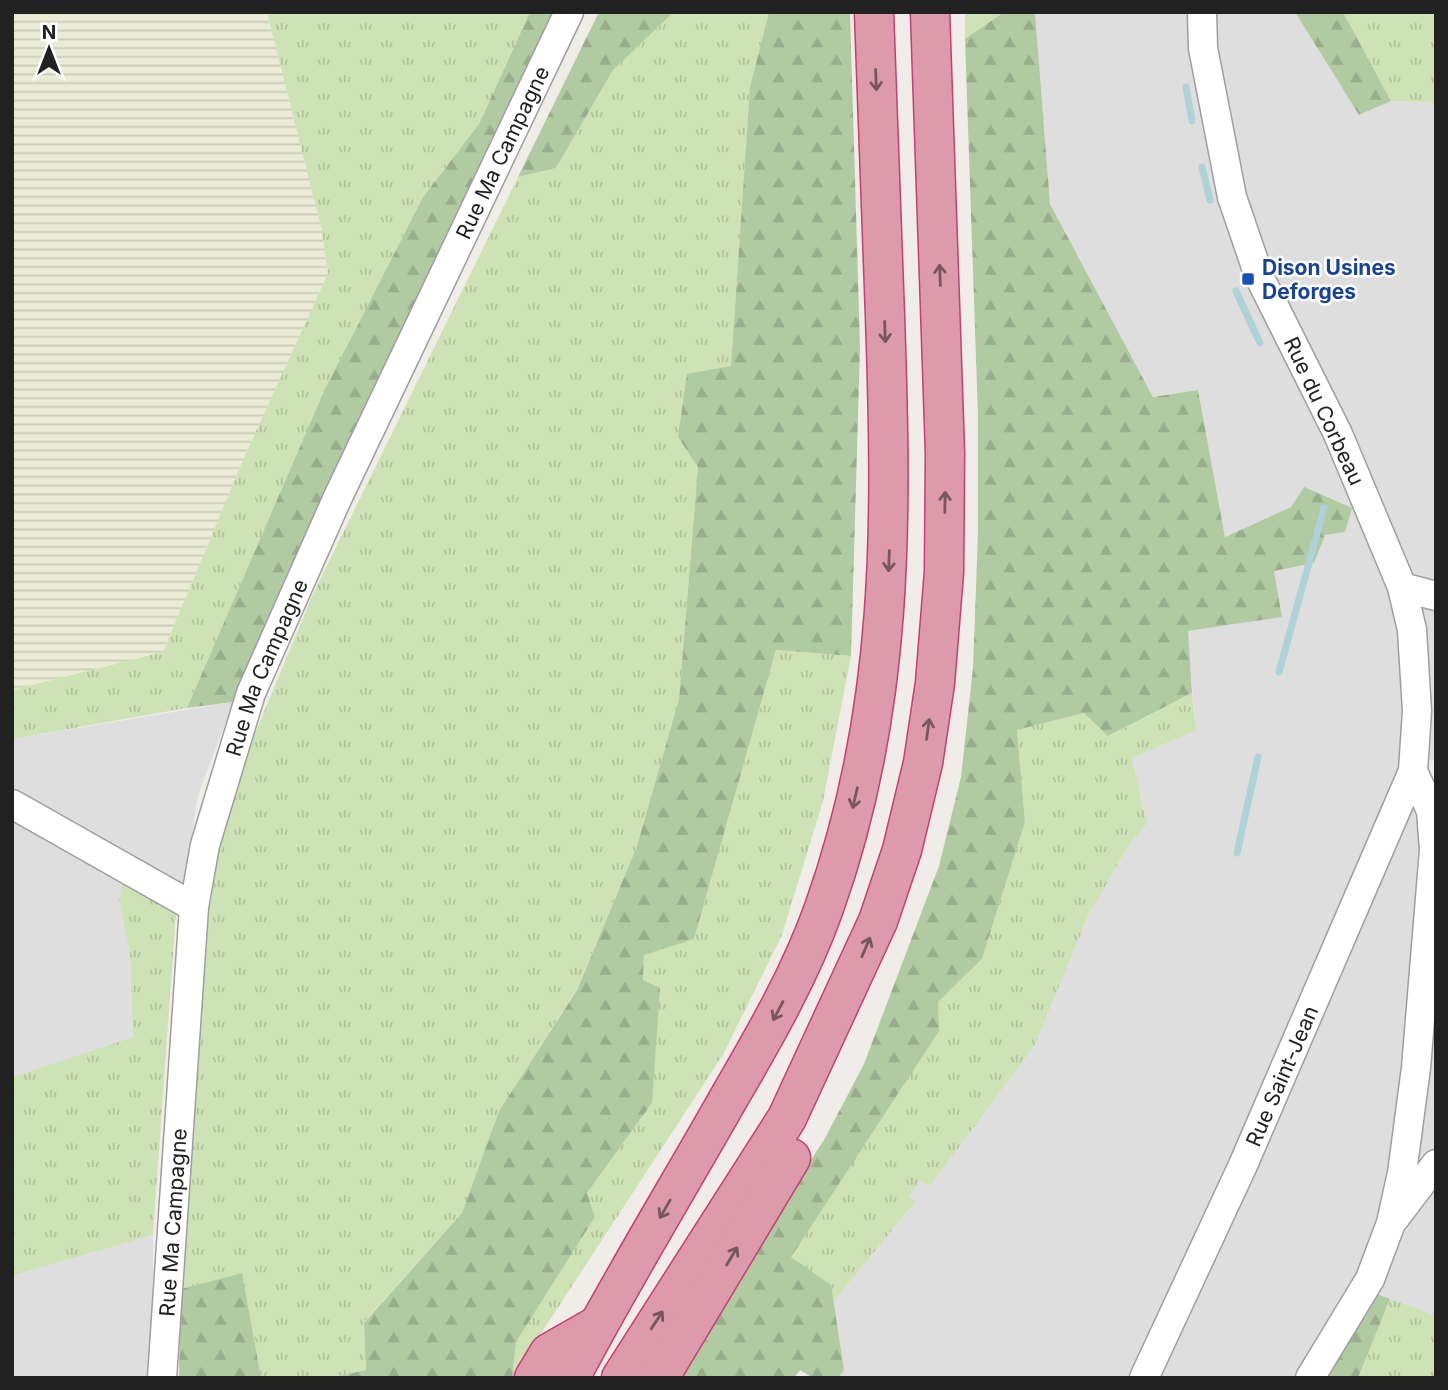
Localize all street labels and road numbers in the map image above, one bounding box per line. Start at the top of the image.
street label: Rue Ma Campagne [450,62,554,243]
street label: Rue du Corbeau [1279,333,1369,489]
street label: Rue Ma Campagne [220,575,312,759]
street label: Rue Saint-Jean [1240,1002,1323,1150]
street label: Rue Ma Campagne [154,1127,191,1317]

